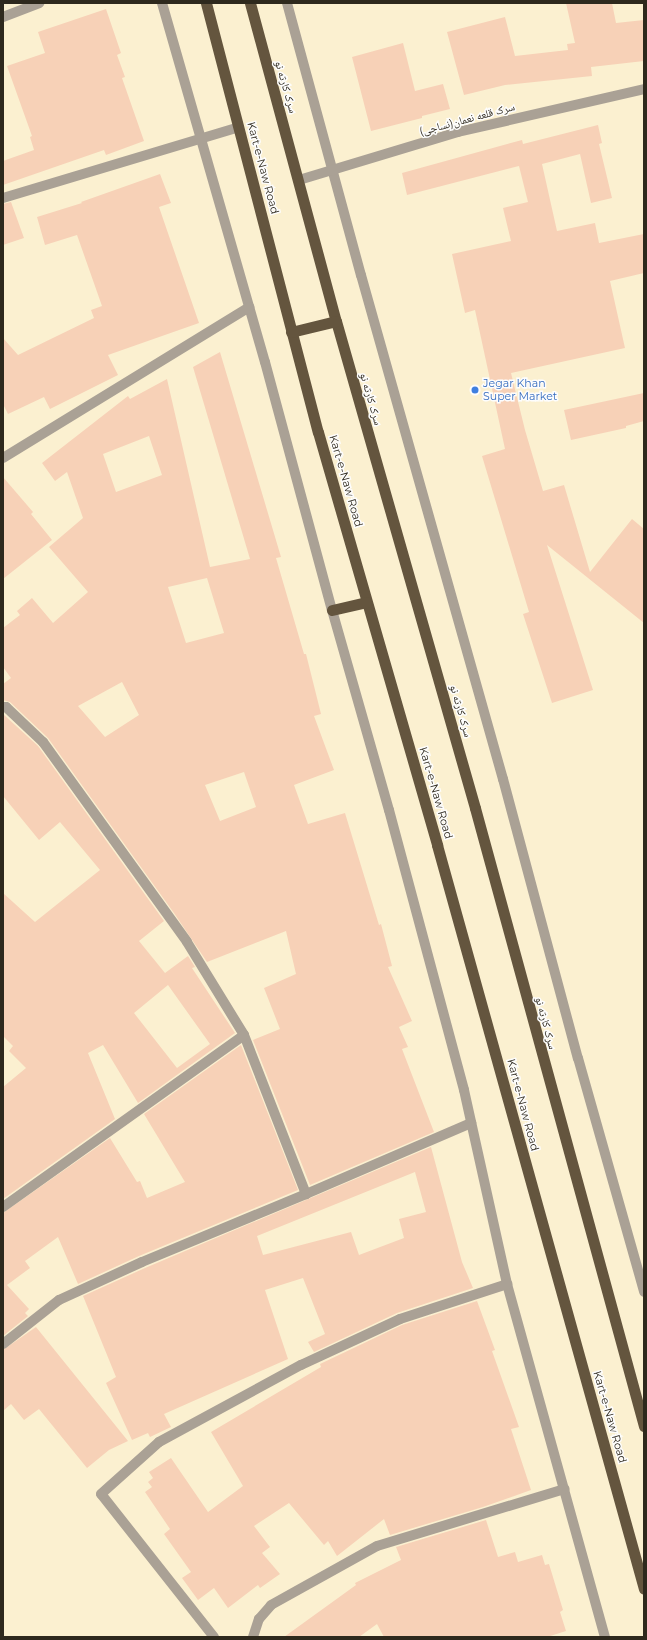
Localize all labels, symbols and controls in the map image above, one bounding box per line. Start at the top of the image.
street label: سرک کارته نو [272,59,300,115]
street label: سرک قلعه نعمان(نساجی) [418,100,516,138]
street label: Kart-e-Naw Road [244,120,282,216]
street label: سرک کارته نو [357,371,385,427]
place label: Jegar Khan Super Market [483,377,557,403]
marker: Jegar Khan Super Market [470,385,480,395]
street label: Kart-e-Naw Road [327,434,365,528]
street label: سرک کارته نو [447,683,475,739]
street label: Kart-e-Naw Road [417,746,455,840]
street label: سرک کارته نو [533,995,559,1051]
street label: Kart-e-Naw Road [504,1057,542,1153]
street label: Kart-e-Naw Road [591,1370,629,1464]

